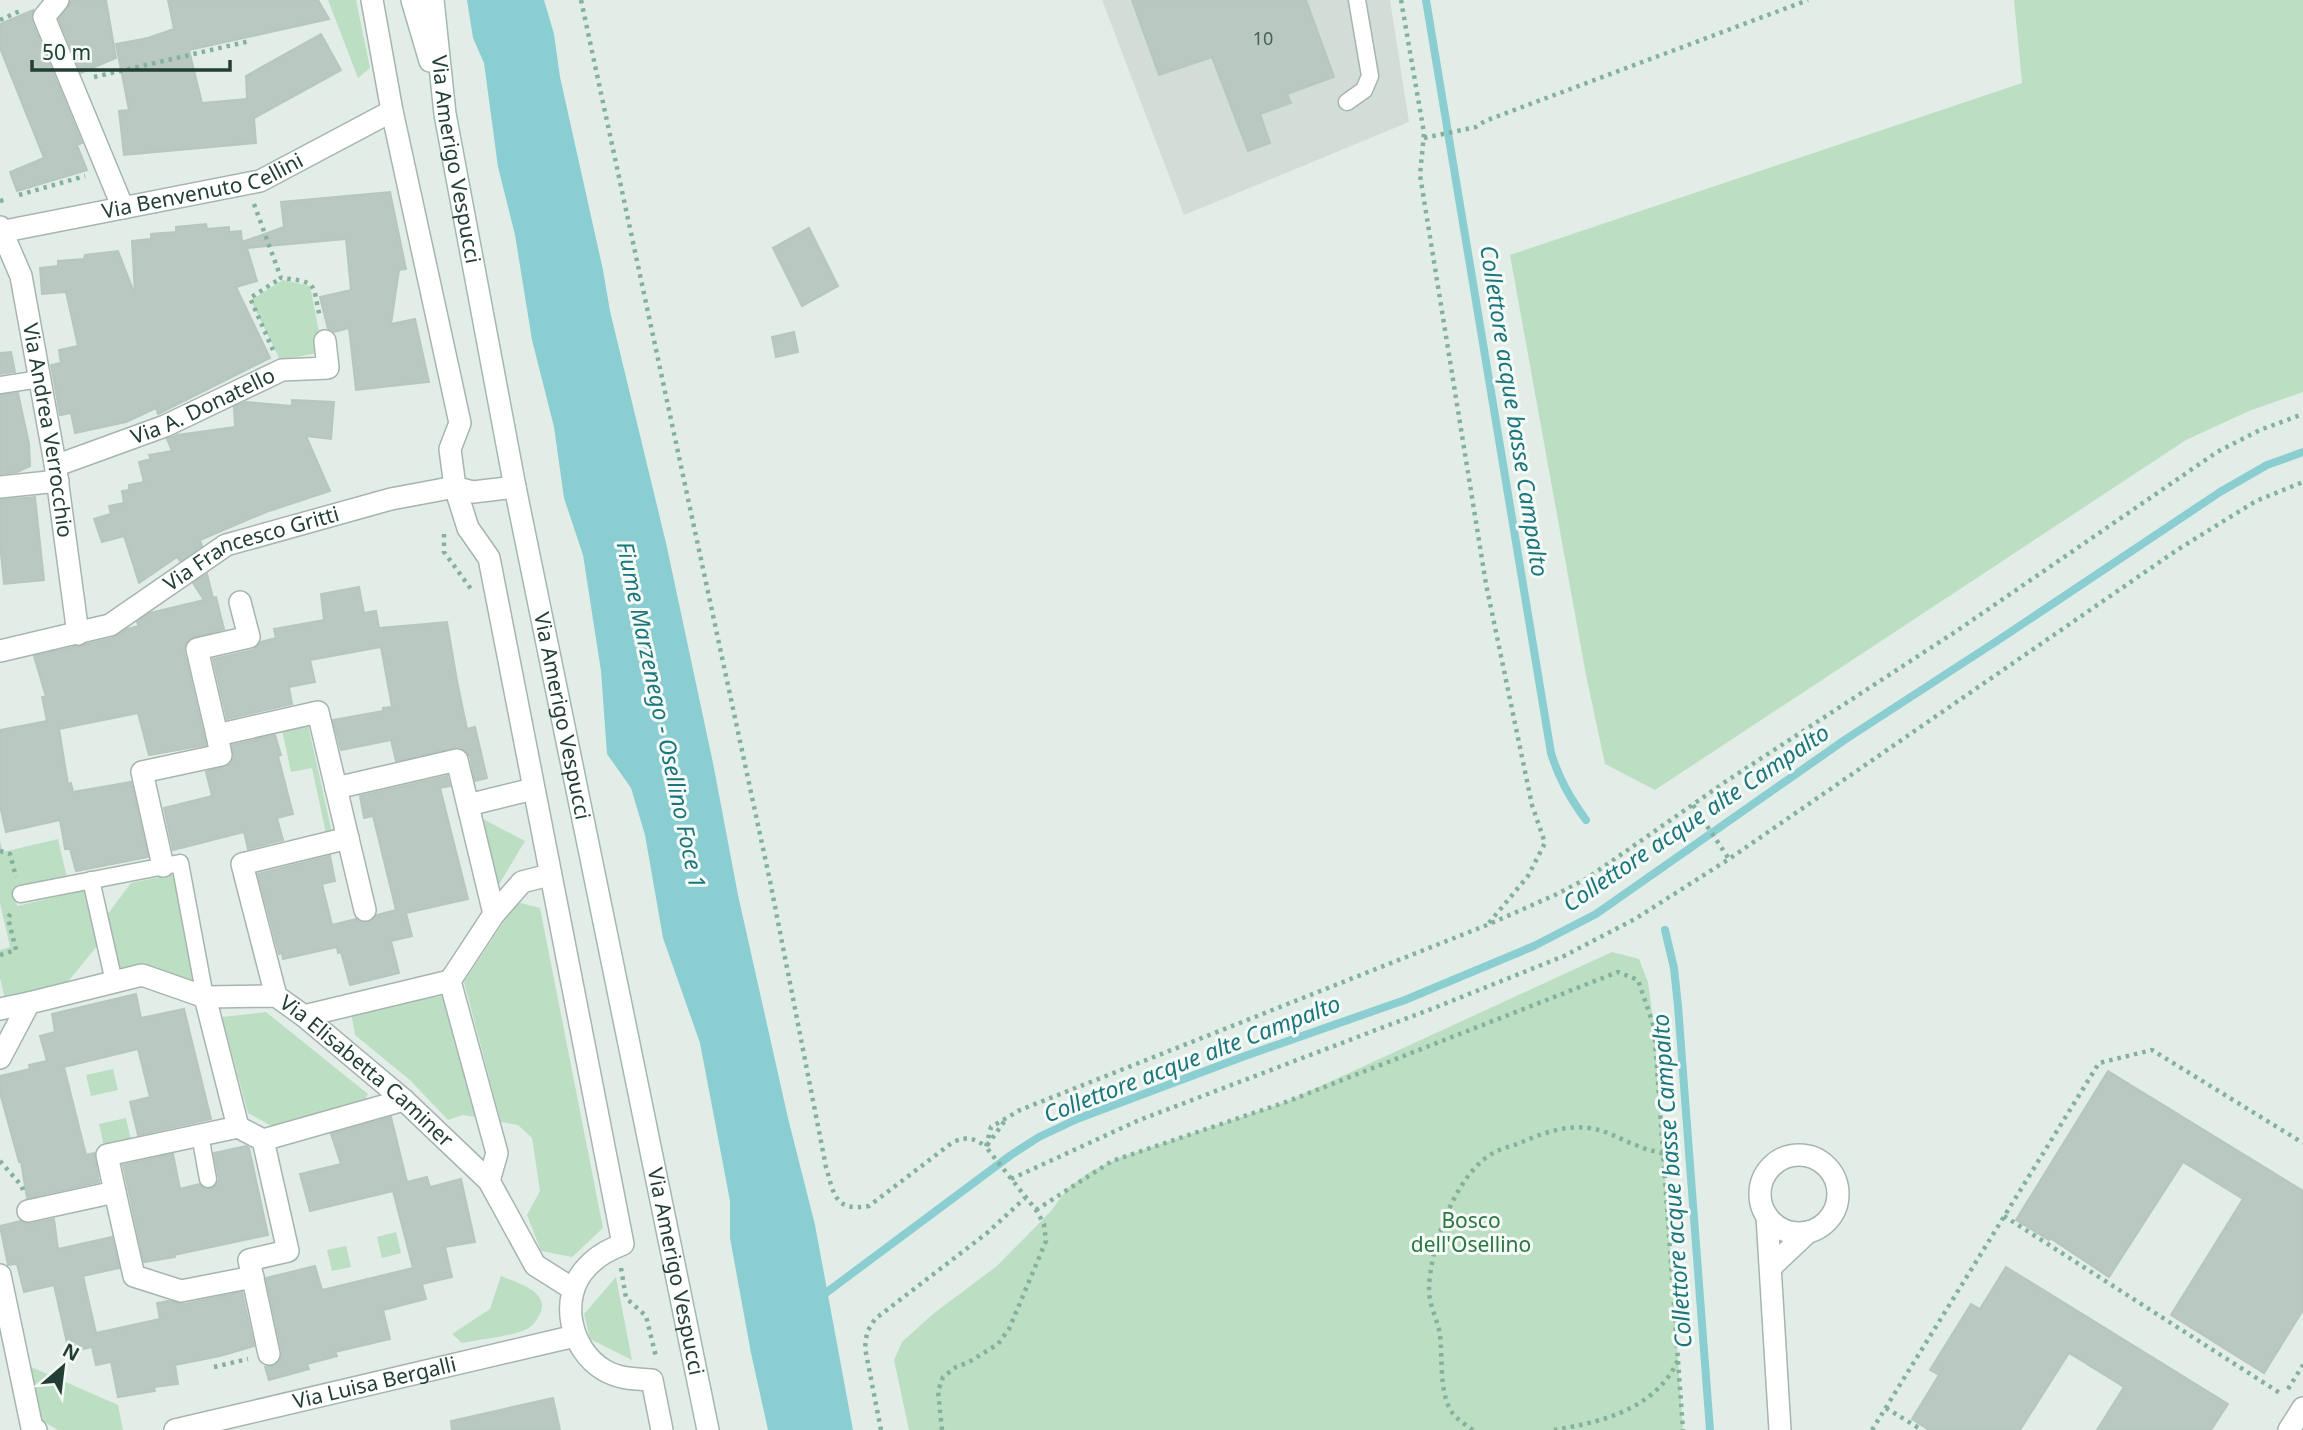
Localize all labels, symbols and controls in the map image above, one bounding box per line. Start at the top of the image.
house number: 10 [1253,26,1273,50]
scale bar [32,28,229,72]
text: 50 m [42,38,91,66]
street label: Via Amerigo Vespucci [426,54,488,266]
street label: Via Benvenuto Cellini [99,146,308,225]
water label: Collettore acque basse Campalto [1473,243,1557,579]
street label: Via Andrea Verrocchio [17,321,80,539]
street label: Via A. Donatello [127,360,279,450]
street label: Via Francesco Gritti [158,499,342,597]
water label: Fiume Marzenego - Osellino Foce 1 [610,538,714,891]
street label: Via Amerigo Vespucci [528,610,598,822]
water label: Collettore acque alte Campalto [1556,716,1835,919]
water label: Collettore acque alte Campalto [1039,987,1345,1130]
street label: Via Elisabetta Caminer [274,988,460,1153]
water label: Collettore acque basse Campalto [1643,1013,1699,1349]
street label: Via Amerigo Vespucci [642,1165,711,1378]
park label: Bosco dell'Osellino [1411,1206,1531,1258]
north arrow [28,1332,98,1402]
text: N [58,1337,84,1367]
street label: Via Luisa Bergalli [290,1349,459,1415]

